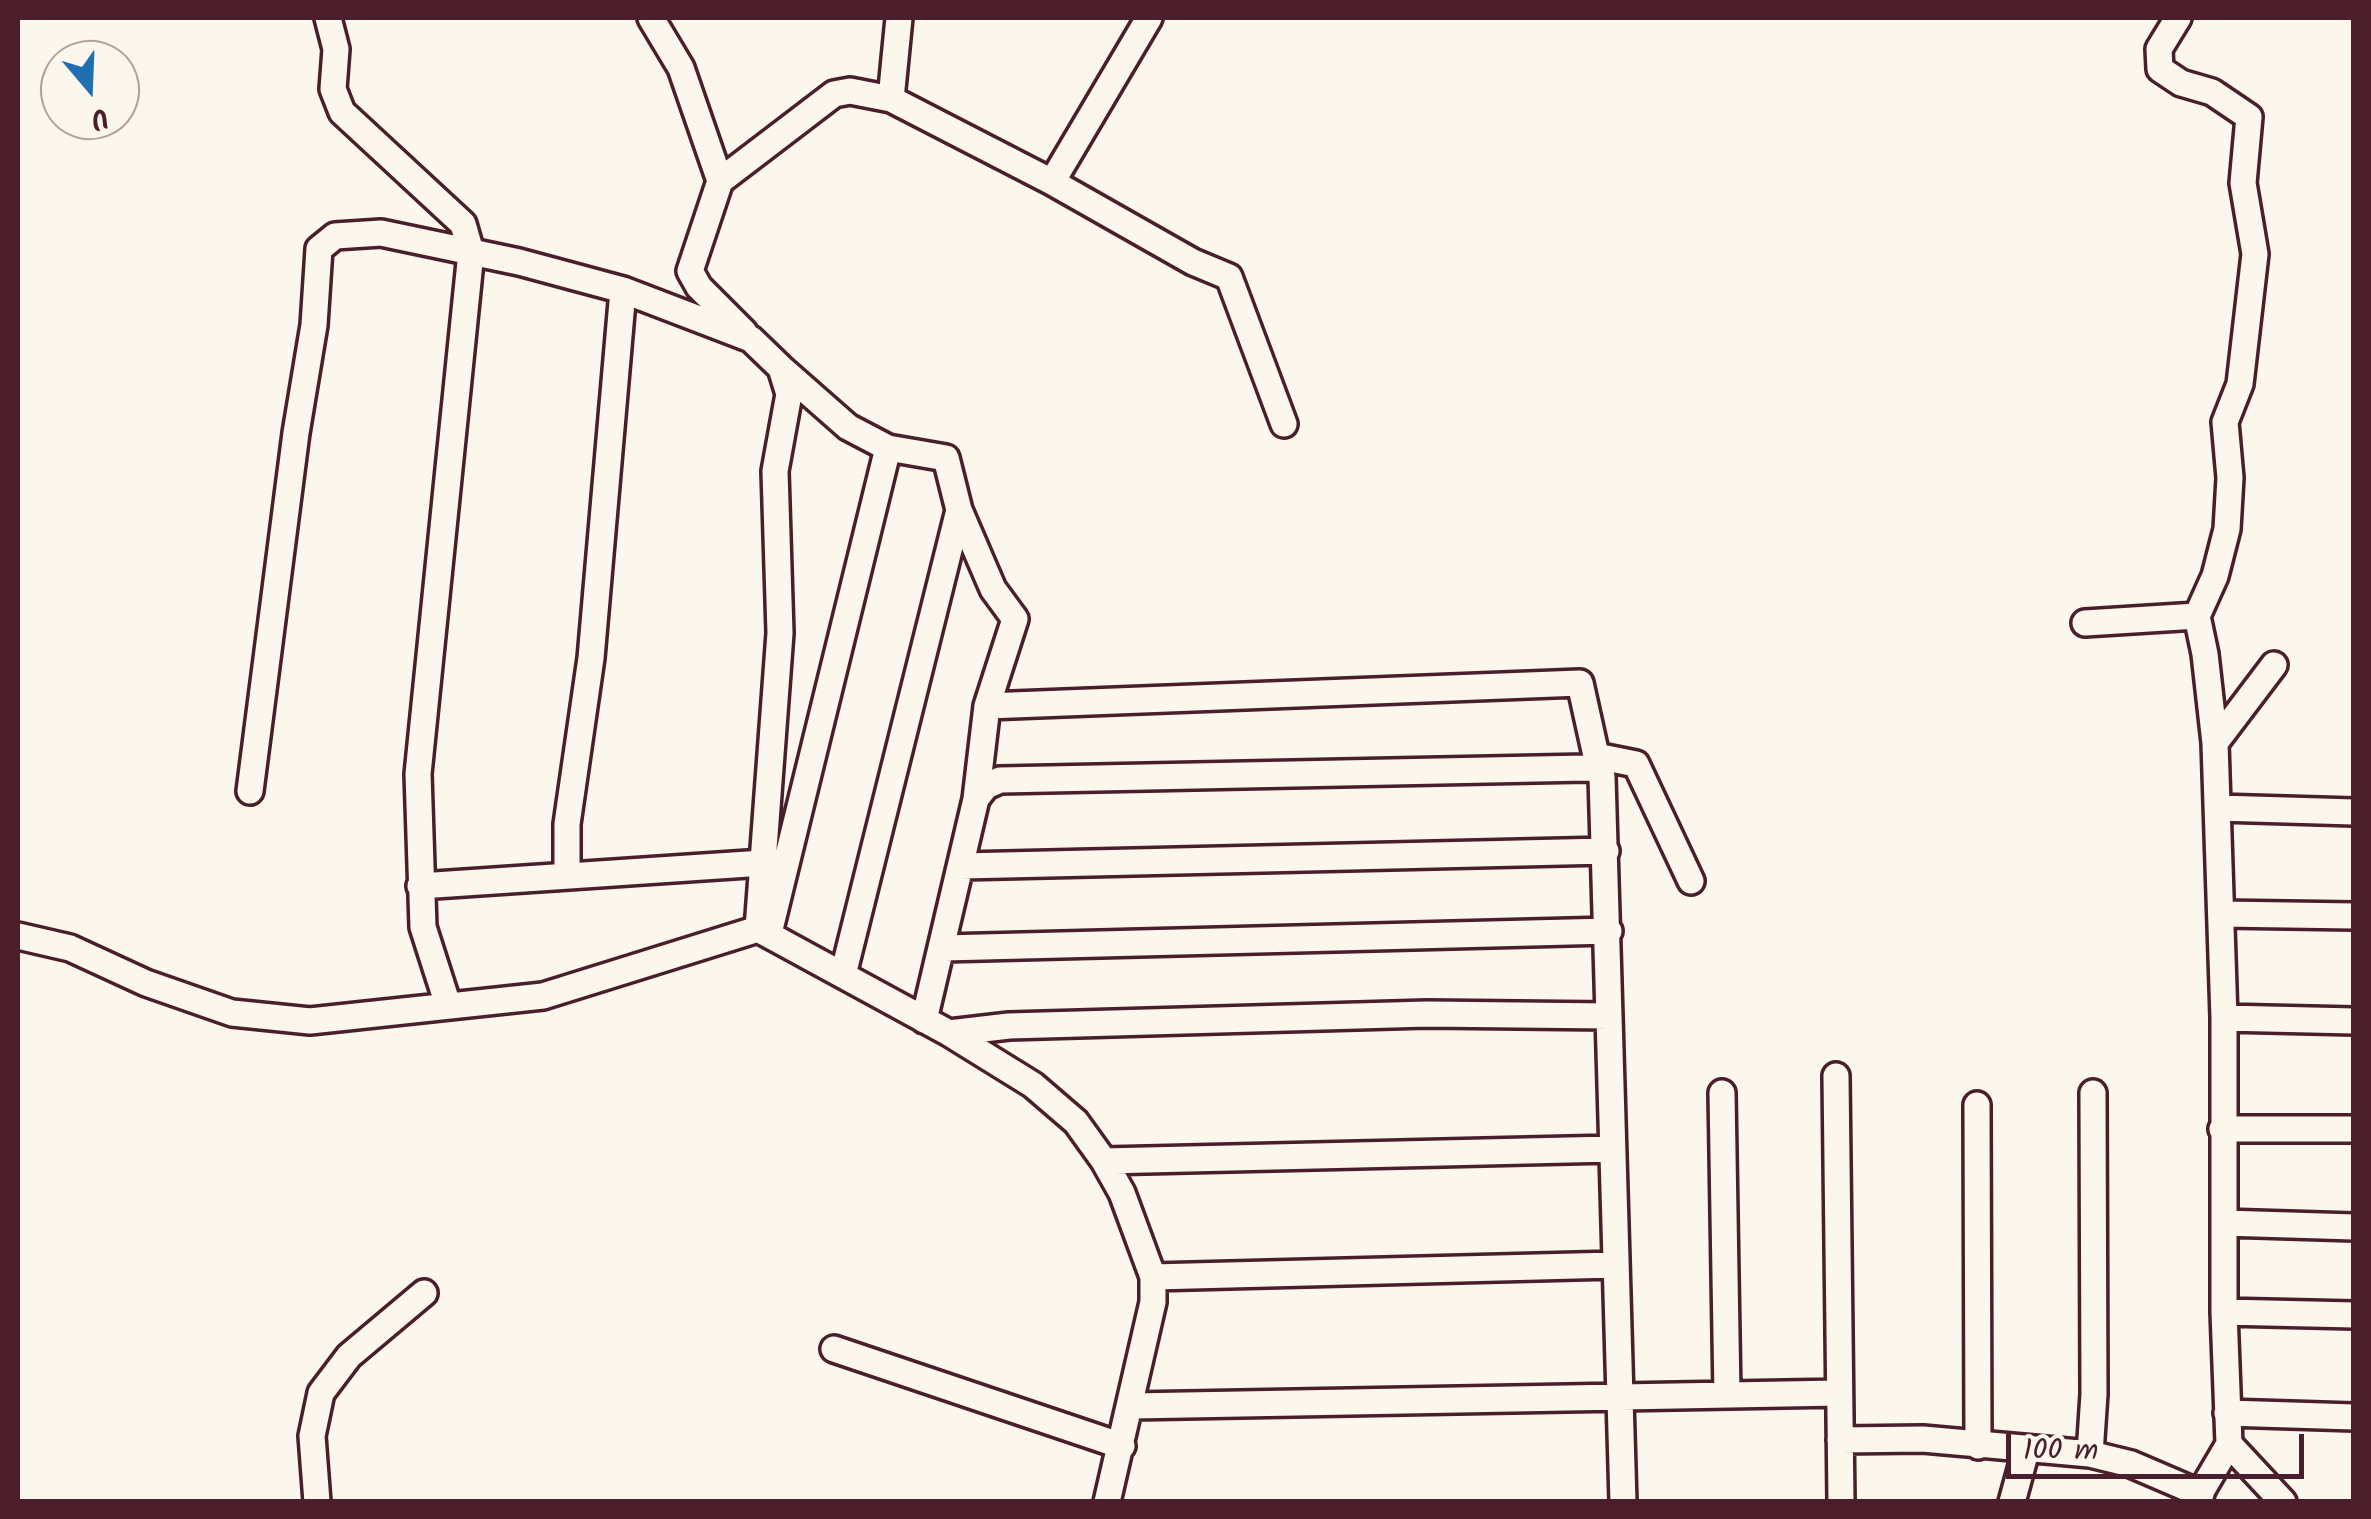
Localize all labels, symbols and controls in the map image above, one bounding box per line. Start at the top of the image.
north arrow [40,40,140,140]
text: U [84,93,114,141]
scale bar [2011,1414,2308,1476]
text: 100 m [2023,1427,2098,1475]

